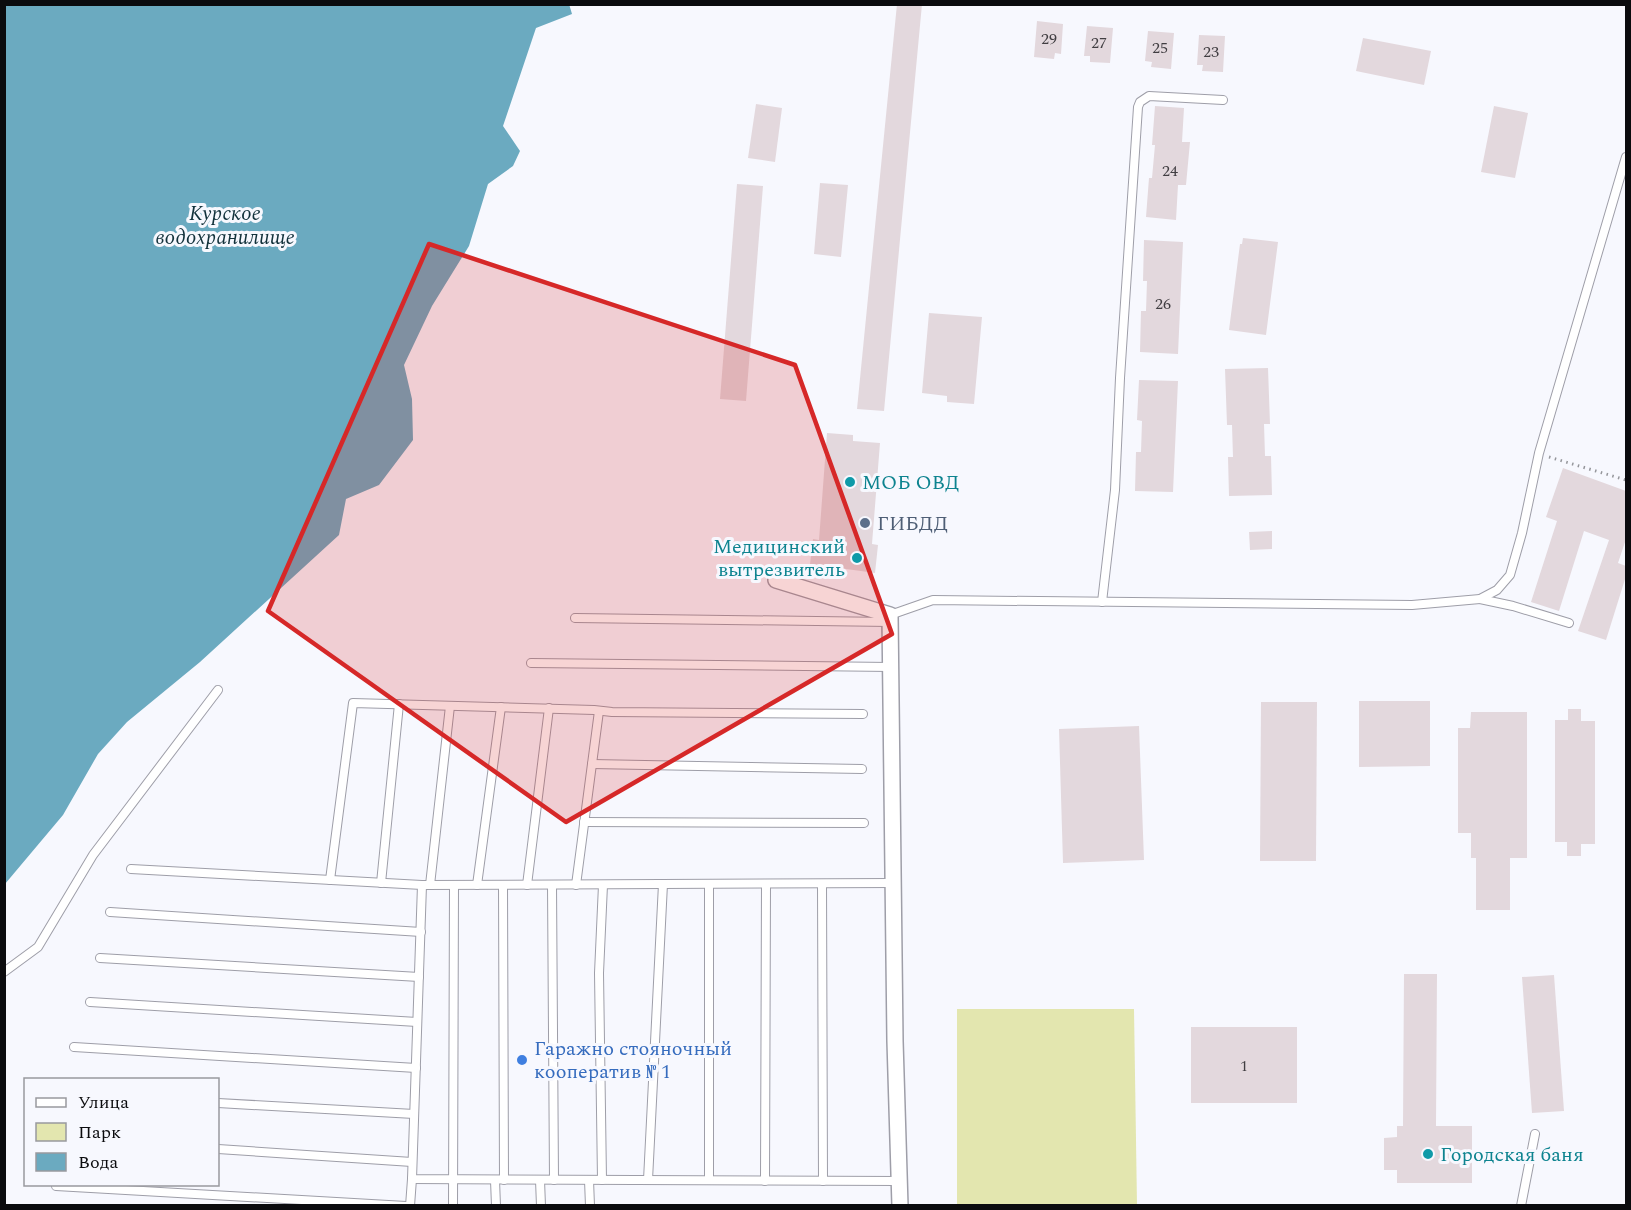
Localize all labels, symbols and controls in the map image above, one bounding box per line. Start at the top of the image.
house number: 29 [1041,27,1057,51]
house number: 27 [1091,31,1107,55]
house number: 25 [1152,36,1168,60]
house number: 23 [1203,40,1219,64]
house number: 24 [1162,159,1178,183]
water label: Курское водохранилище [155,198,295,254]
house number: 26 [1155,292,1171,316]
place label: МОБ ОВД [862,468,959,498]
marker: МОБ ОВД [843,475,857,489]
place label: ГИБДД [877,509,948,539]
marker: ГИБДД [858,516,872,530]
place label: Медицинский вытрезвитель [713,532,845,585]
marker: Медицинский вытрезвитель [850,551,864,565]
place label: Гаражно стояночный кооператив № 1 [534,1034,732,1087]
marker: Гаражно стояночный кооператив № 1 [515,1053,529,1067]
house number: 1 [1240,1054,1248,1078]
legend [24,1078,219,1186]
text: Улица [78,1089,129,1116]
text: Парк [78,1119,121,1146]
place label: Городская баня [1440,1140,1584,1170]
marker: Городская баня [1421,1147,1435,1161]
text: Вода [78,1149,118,1176]

